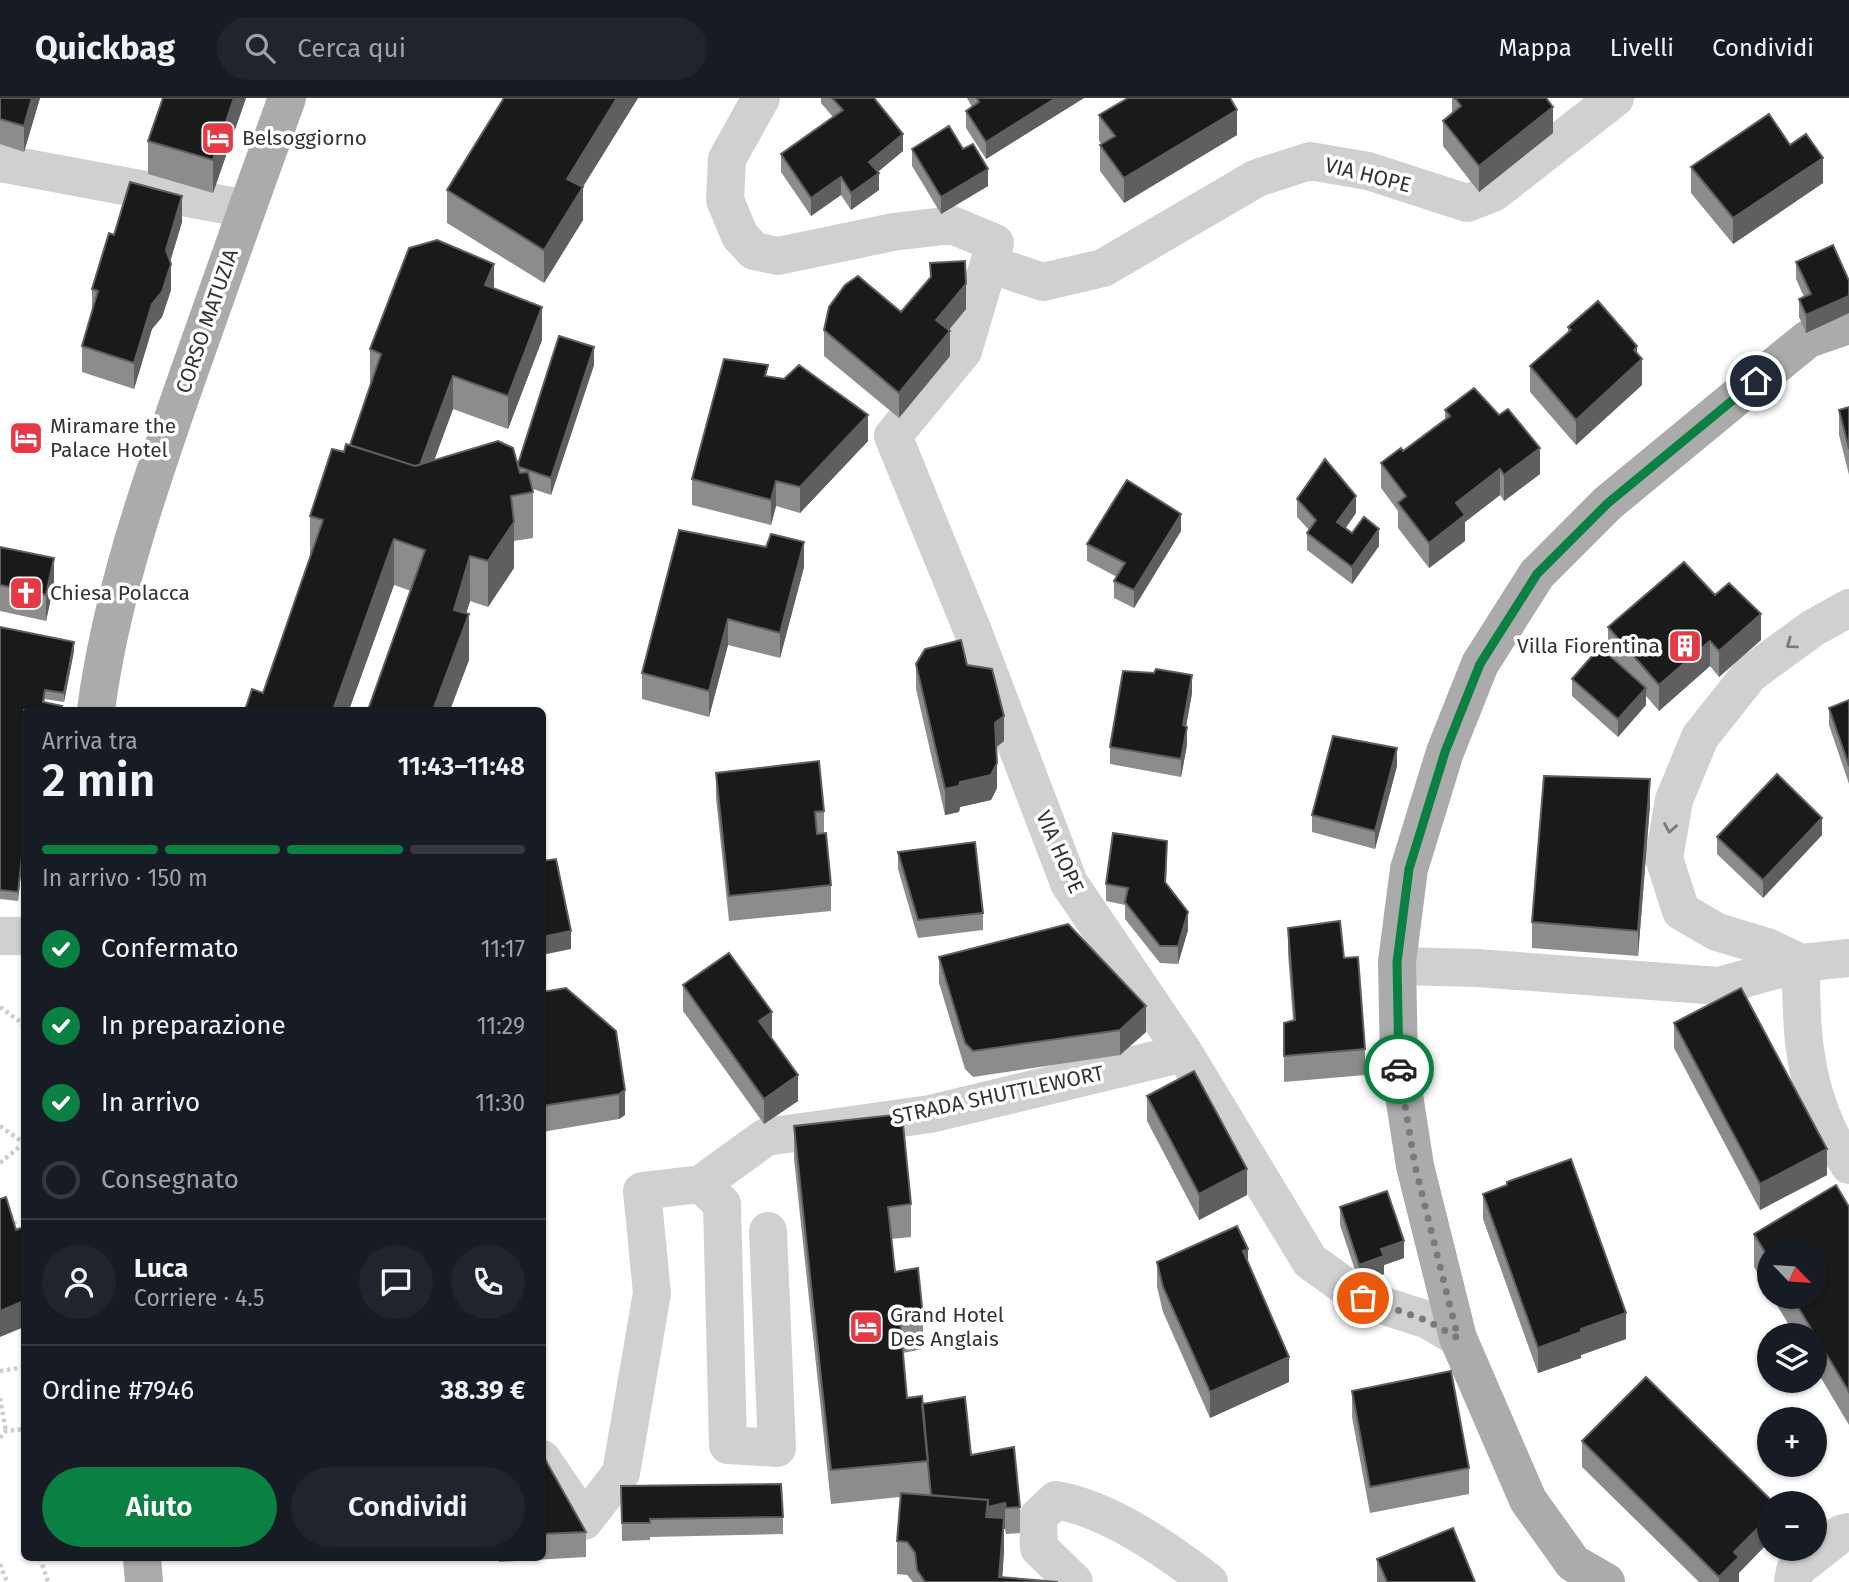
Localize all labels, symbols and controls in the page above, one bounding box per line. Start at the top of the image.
search box [217,17,707,80]
text: Quickbag [35,28,175,68]
icon: search [241,29,279,67]
text: Cerca qui [297,33,406,64]
text: Mappa [1499,34,1572,62]
text: Livelli [1610,34,1674,62]
text: Condividi [1712,34,1814,62]
hotel icon: Belsoggiorno [199,119,237,157]
place label: Belsoggiorno [242,125,367,151]
street label: VIA HOPE [1322,152,1414,198]
street label: CORSO MATUZIA [170,245,244,397]
pin [1726,351,1786,411]
icon: home [1737,362,1775,400]
place label: Miramare the Palace Hotel [50,413,176,463]
hotel icon: Miramare the Palace Hotel [7,419,45,457]
church icon: Chiesa Polacca [7,574,45,612]
place label: Chiesa Polacca [50,580,190,606]
building icon: Villa Fiorentina [1666,627,1704,665]
place label: Villa Fiorentina [1517,633,1660,659]
one-way arrow [1786,636,1799,648]
text: Arriva tra [42,727,138,755]
text: 11:43–11:48 [398,751,525,782]
text: 2 min [42,753,155,808]
street label: VIA HOPE [1030,807,1090,897]
one-way arrow [1663,822,1678,834]
text: In arrivo · 150 m [42,864,208,892]
icon: check [42,930,80,968]
text: Confermato [101,933,239,964]
text: 11:17 [481,935,525,963]
icon: check [42,1007,80,1045]
text: In preparazione [101,1010,286,1041]
text: 11:29 [477,1012,525,1040]
courier [1364,1034,1434,1104]
icon: car [1380,1050,1418,1088]
street label: STRADA SHUTTLEWORT [890,1060,1106,1130]
icon: check [42,1084,80,1122]
text: In arrivo [101,1087,200,1118]
text: 11:30 [475,1089,525,1117]
text: Consegnato [101,1164,239,1195]
north arrow [1757,1239,1827,1309]
map controls [1757,1239,1827,1561]
button: person [42,1245,116,1319]
button: chat [359,1245,433,1319]
button: phone [451,1245,525,1319]
text: Luca [134,1253,188,1284]
pin [1333,1268,1393,1328]
icon: bag [1344,1279,1382,1317]
text: Corriere · 4.5 [134,1284,265,1312]
place label: Grand Hotel Des Anglais [890,1302,1004,1352]
hotel icon: Grand Hotel Des Anglais [847,1308,885,1346]
button: layers [1757,1323,1827,1393]
text: Ordine #7946 [42,1375,194,1406]
text: 38.39 € [440,1375,525,1406]
button: + [1757,1407,1827,1477]
button: Aiuto [42,1467,277,1547]
button: Condividi [291,1467,525,1547]
button: − [1757,1491,1827,1561]

